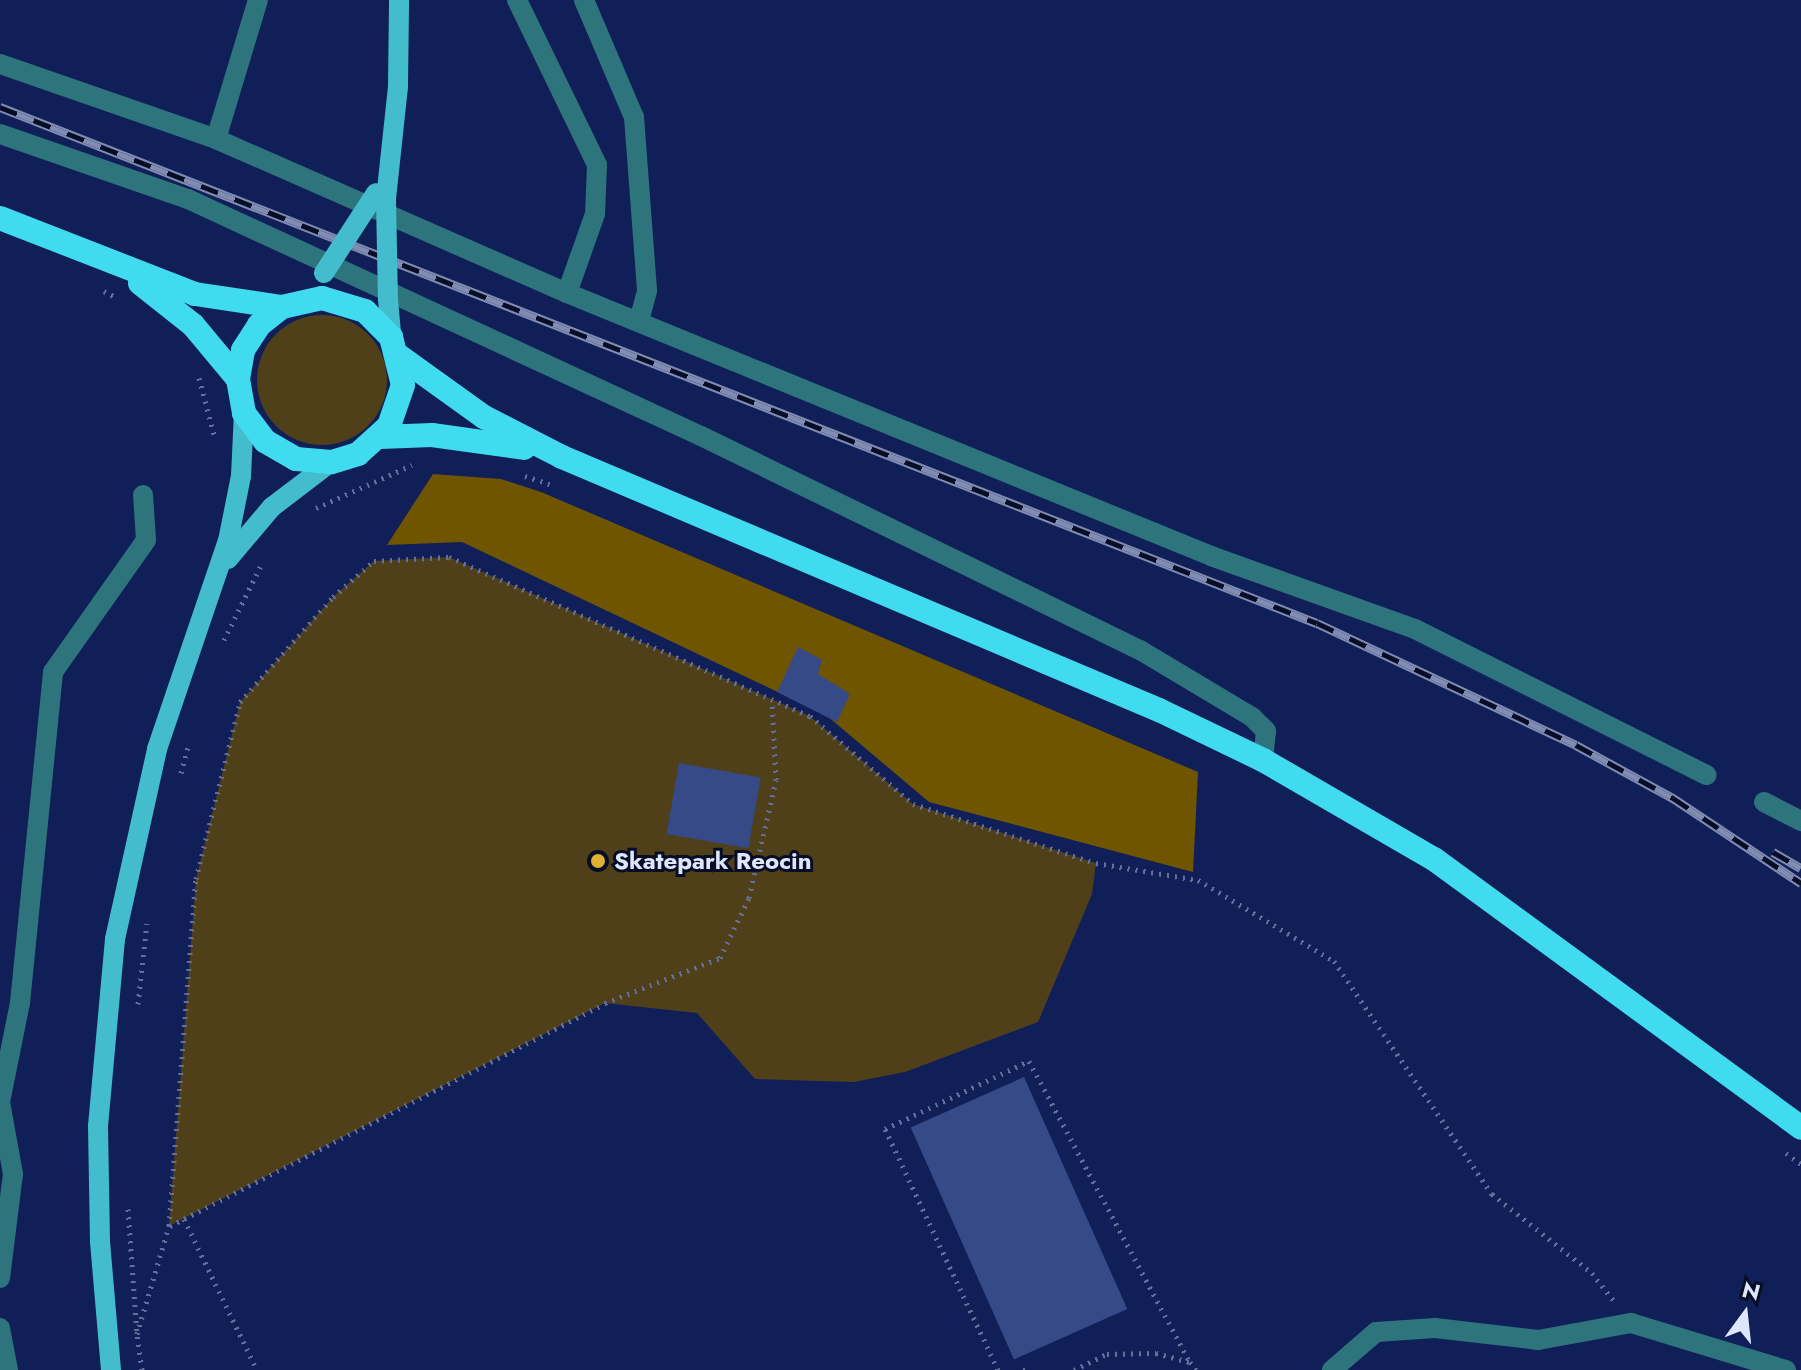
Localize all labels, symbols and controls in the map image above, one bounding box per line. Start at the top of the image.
place label: Skatepark Reocin [614,847,812,875]
marker: Skatepark Reocin [589,852,607,870]
text: N [1739,1273,1764,1309]
north arrow [1705,1274,1785,1354]

